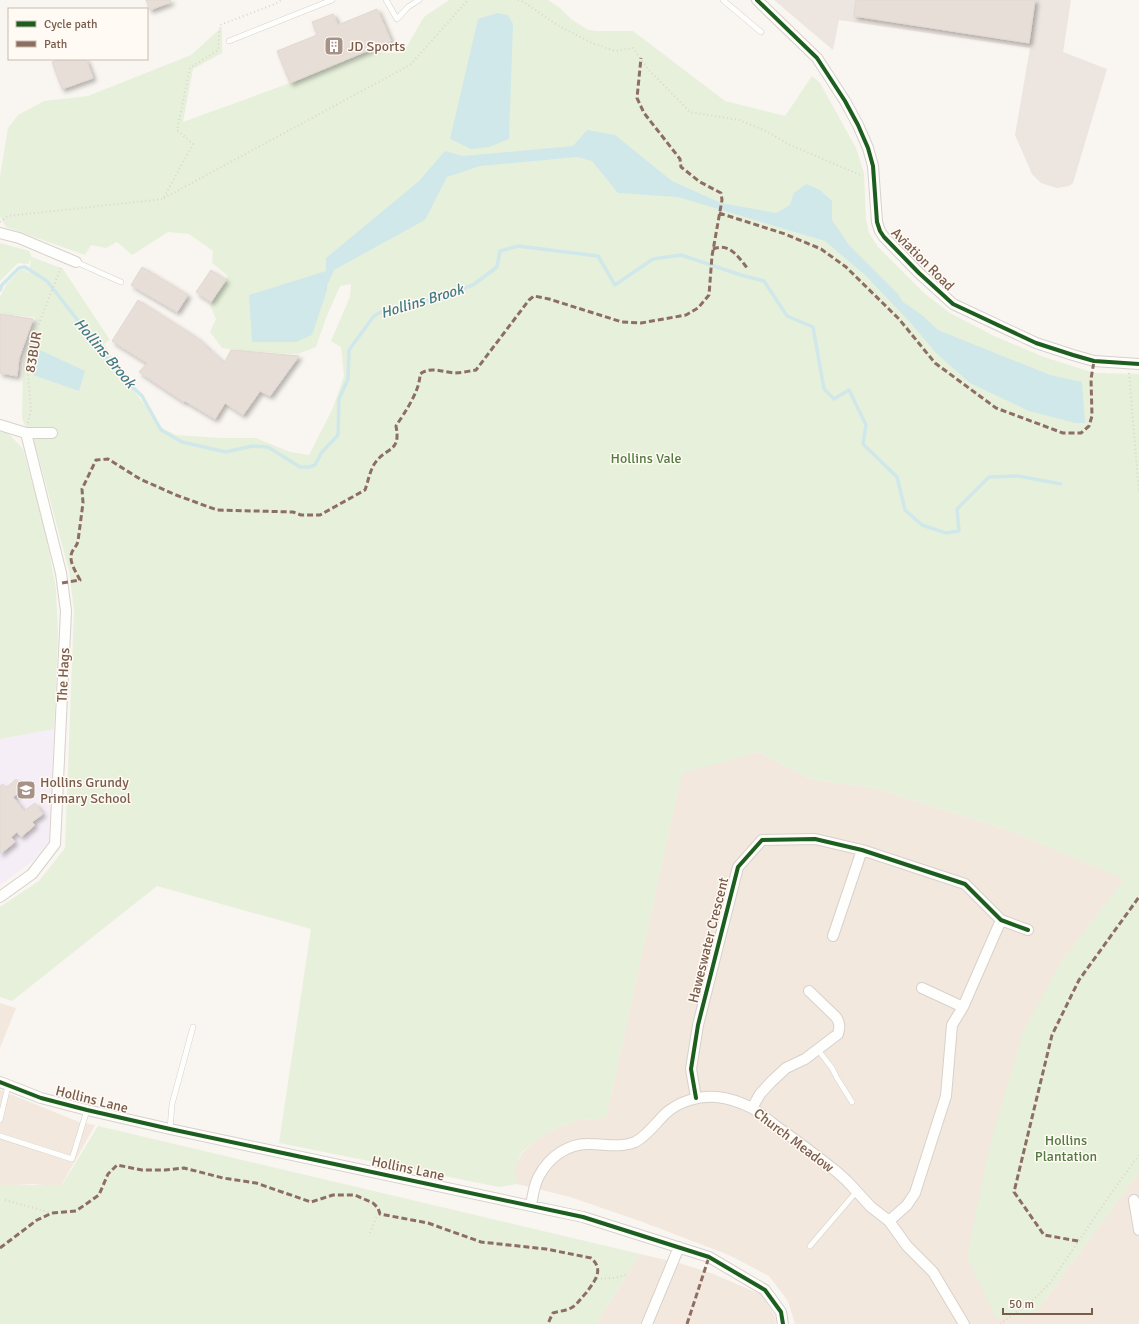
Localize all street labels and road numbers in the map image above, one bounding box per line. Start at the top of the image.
street label: Aviation Road [888,224,958,294]
street label: 83BUR [22,330,45,374]
street label: The Hags [54,647,73,703]
street label: Haweswater Crescent [685,875,732,1005]
street label: Hollins Lane [54,1082,130,1117]
street label: Church Meadow [750,1105,837,1176]
street label: Hollins Lane [370,1152,446,1185]

